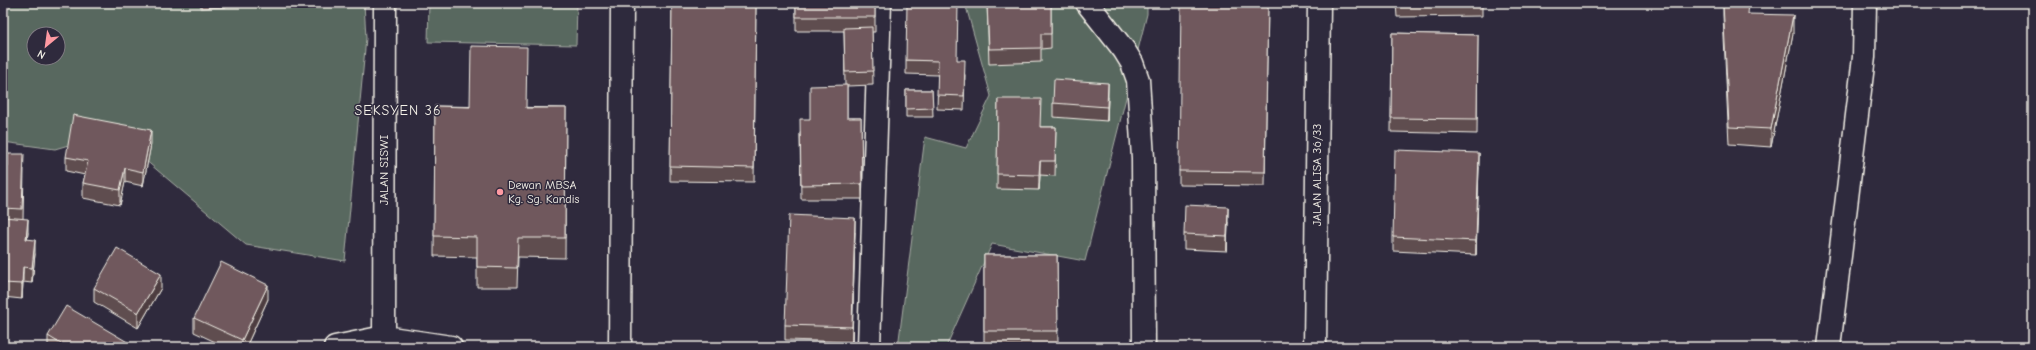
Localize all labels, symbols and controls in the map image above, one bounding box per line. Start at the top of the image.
north arrow [26,26,66,66]
text: N [35,47,48,62]
district label: SEKSYEN 36 [354,102,442,119]
street label: JALAN ALISA 36/33 [1310,124,1324,226]
street label: JALAN SISWI [377,135,391,205]
place label: Dewan MBSA Kg. Sg. Kandis [508,178,579,206]
marker: Dewan MBSA Kg. Sg. Kandis [495,187,505,197]

